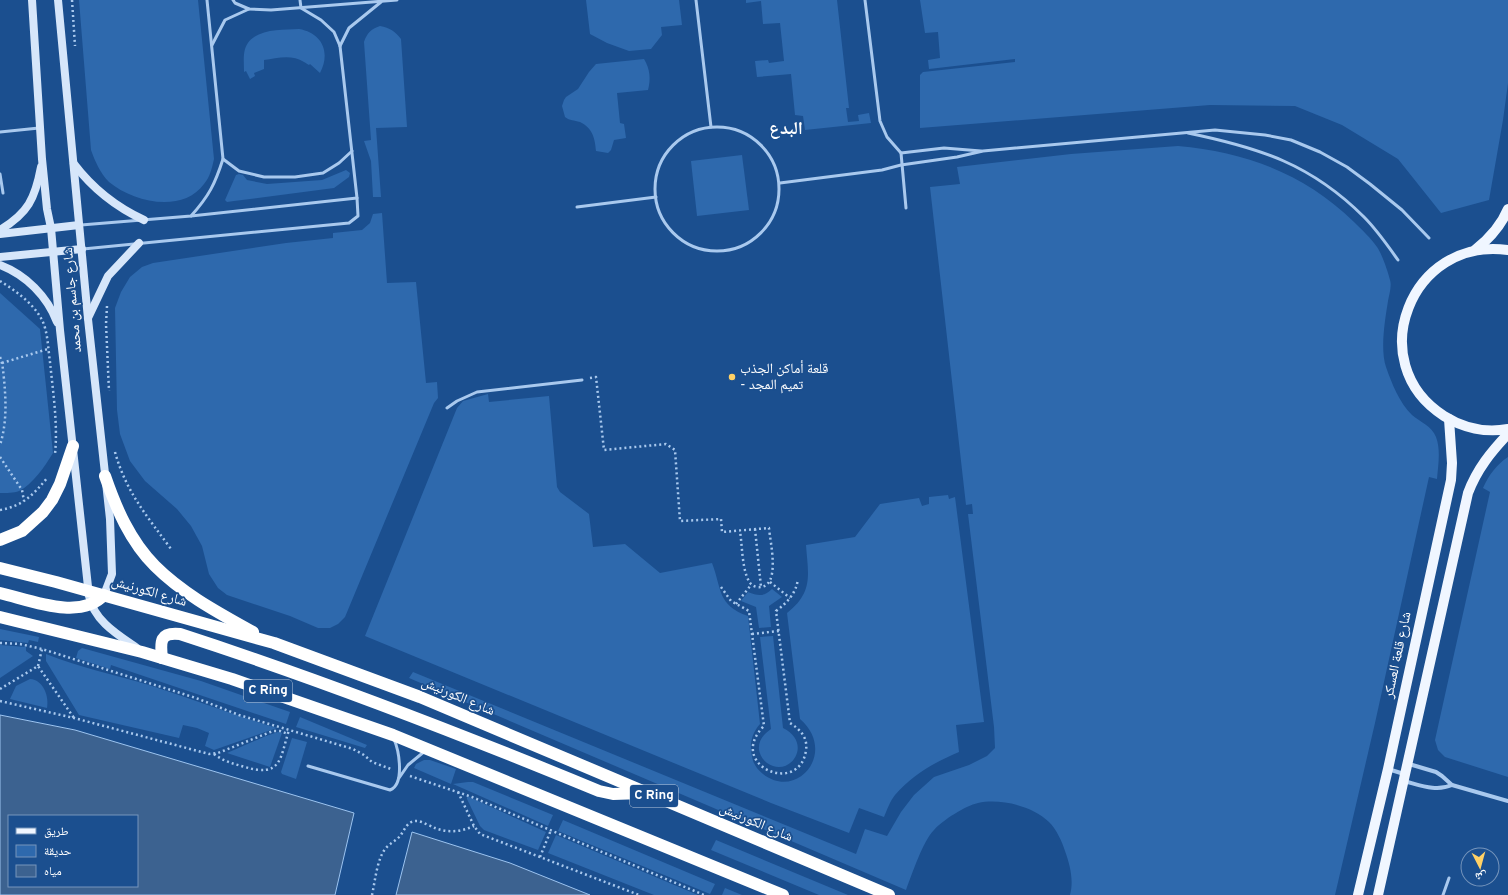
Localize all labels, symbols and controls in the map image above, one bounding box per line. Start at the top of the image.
district label: البدع [769,118,803,141]
street label: شارع جاسم بن محمد [60,247,86,353]
place label: قلعة أماكن الجذب - تميم المجد [740,360,828,394]
marker: قلعة أماكن الجذب - تميم المجد [727,372,737,382]
street label: شارع الكورنيش [109,573,189,611]
street label: شارع قلعة العسكر [1380,610,1415,701]
street label: شارع الكورنيش [419,674,497,720]
road number: C Ring [244,680,292,702]
road number: C Ring [630,785,678,807]
street label: شارع الكورنيش [717,800,795,846]
legend [8,815,138,887]
text: طريق [44,824,69,840]
text: حديقة [44,844,72,860]
north arrow [1460,847,1500,887]
text: مياه [44,864,62,880]
text: ش [1474,868,1487,884]

